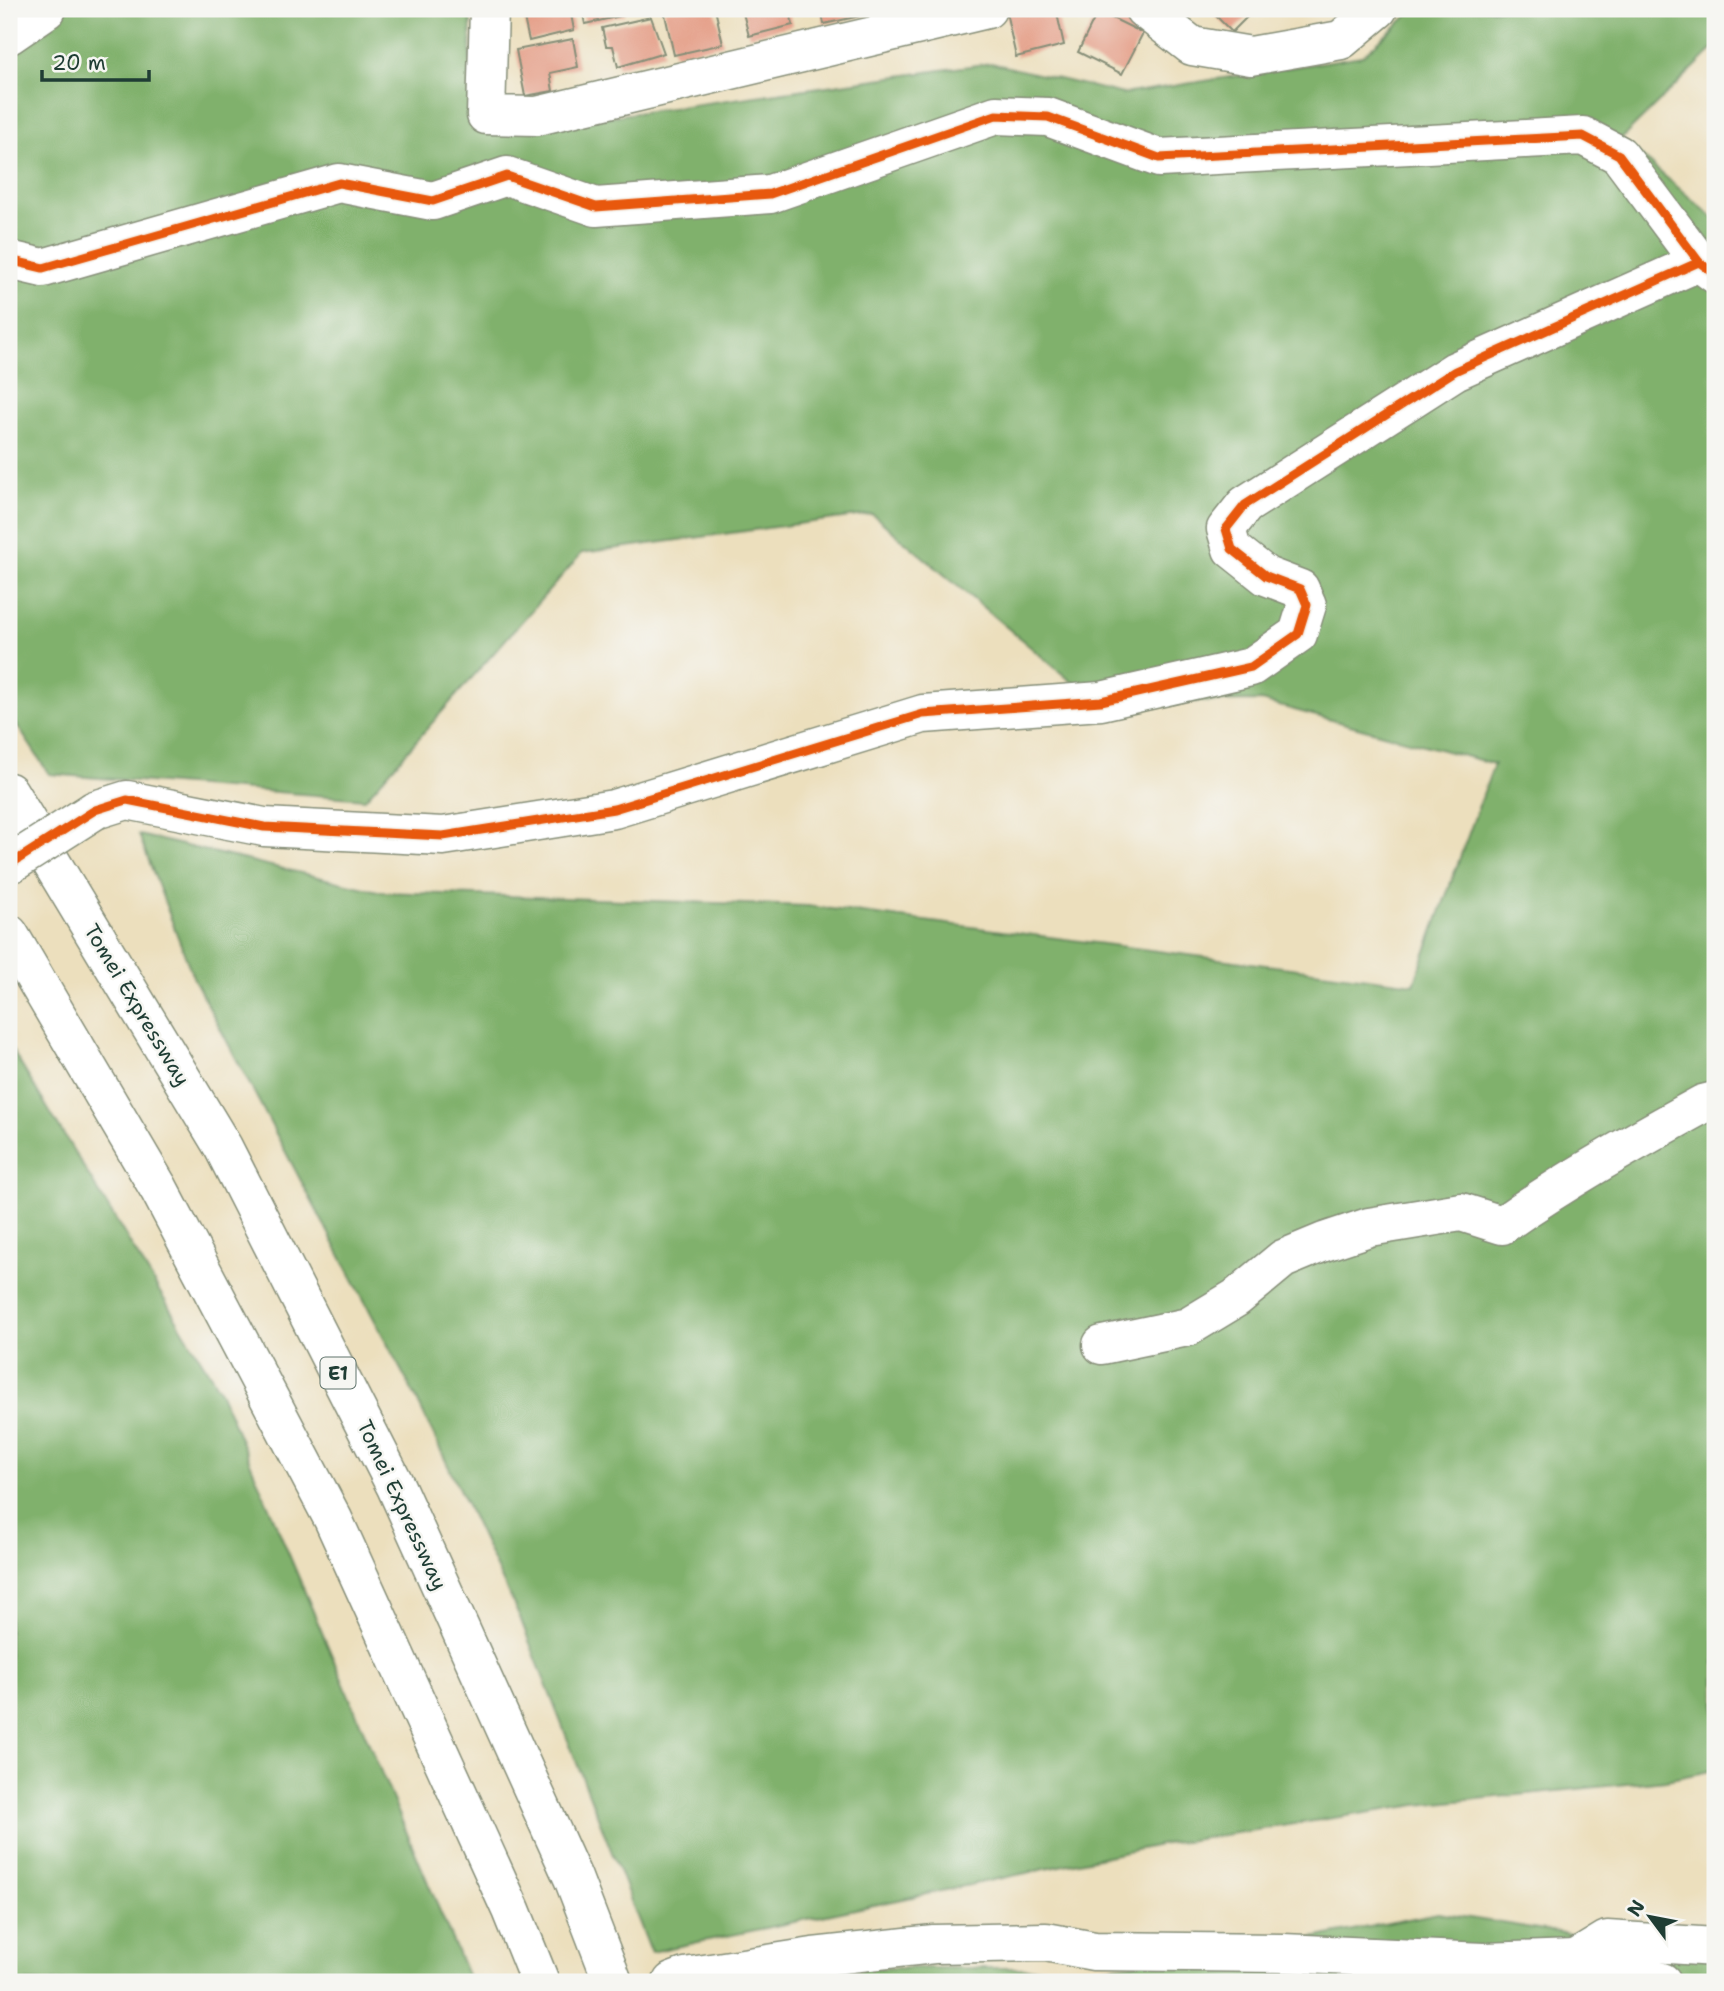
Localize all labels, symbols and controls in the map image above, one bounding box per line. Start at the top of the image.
scale bar [42,38,149,82]
text: 20 m [52,49,106,77]
street label: Tomei Expressway [77,919,197,1091]
road number: E1 [320,1358,356,1388]
street label: Tomei Expressway [350,1415,454,1595]
north arrow [1616,1882,1686,1952]
text: N [1621,1895,1651,1921]

